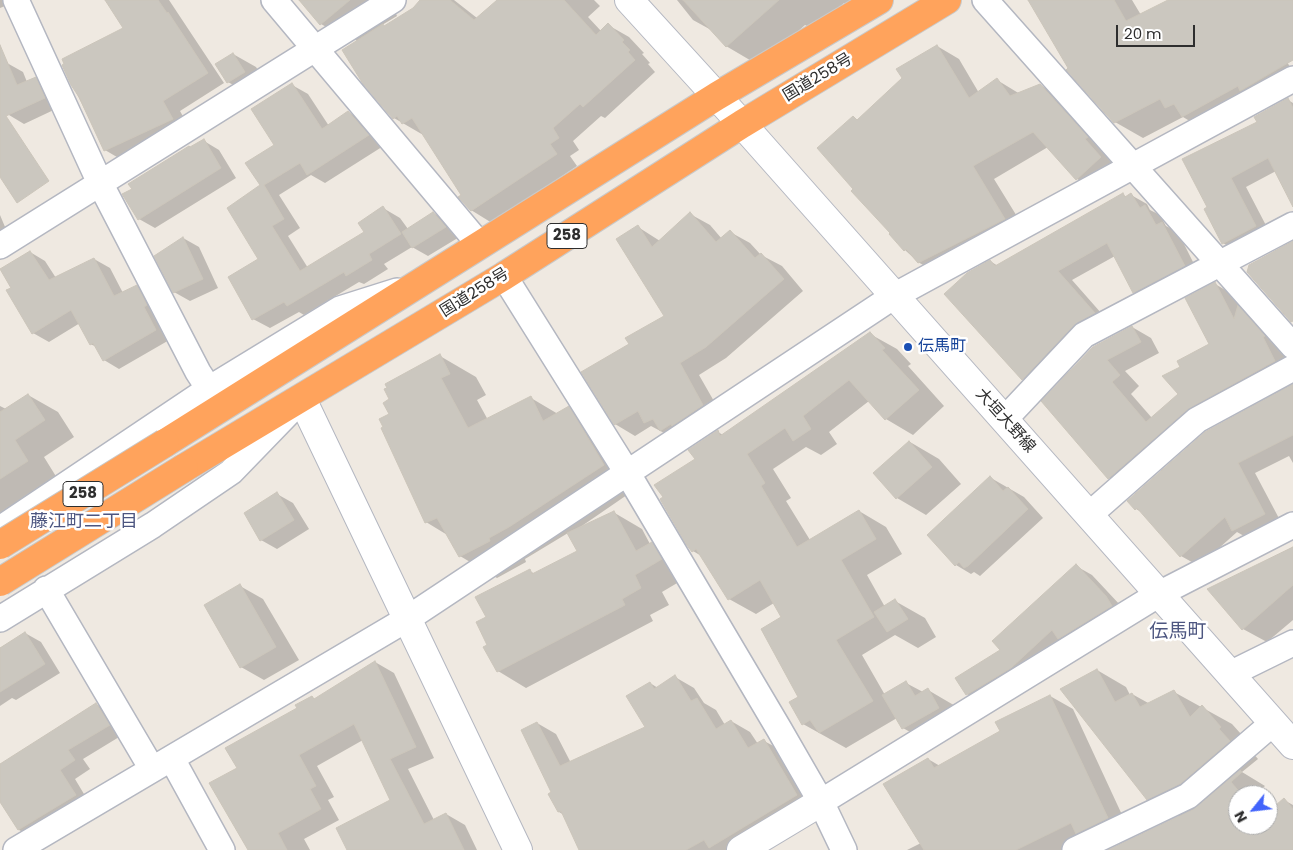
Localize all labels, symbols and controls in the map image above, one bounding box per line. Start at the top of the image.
scale bar [1118,15,1197,47]
text: 20 m [1124,23,1162,44]
street label: 国道258号 [780,50,856,106]
road number: 258 [547,224,587,248]
street label: 国道258号 [437,264,513,322]
place label: 伝馬町 [918,337,966,357]
marker: 伝馬町 [902,341,914,353]
street label: 大垣大野線 [971,385,1039,457]
road number: 258 [63,482,103,506]
district label: 藤江町二丁目 [30,511,138,533]
district label: 伝馬町 [1150,621,1206,643]
north arrow [1228,785,1278,835]
text: N [1229,807,1252,826]

